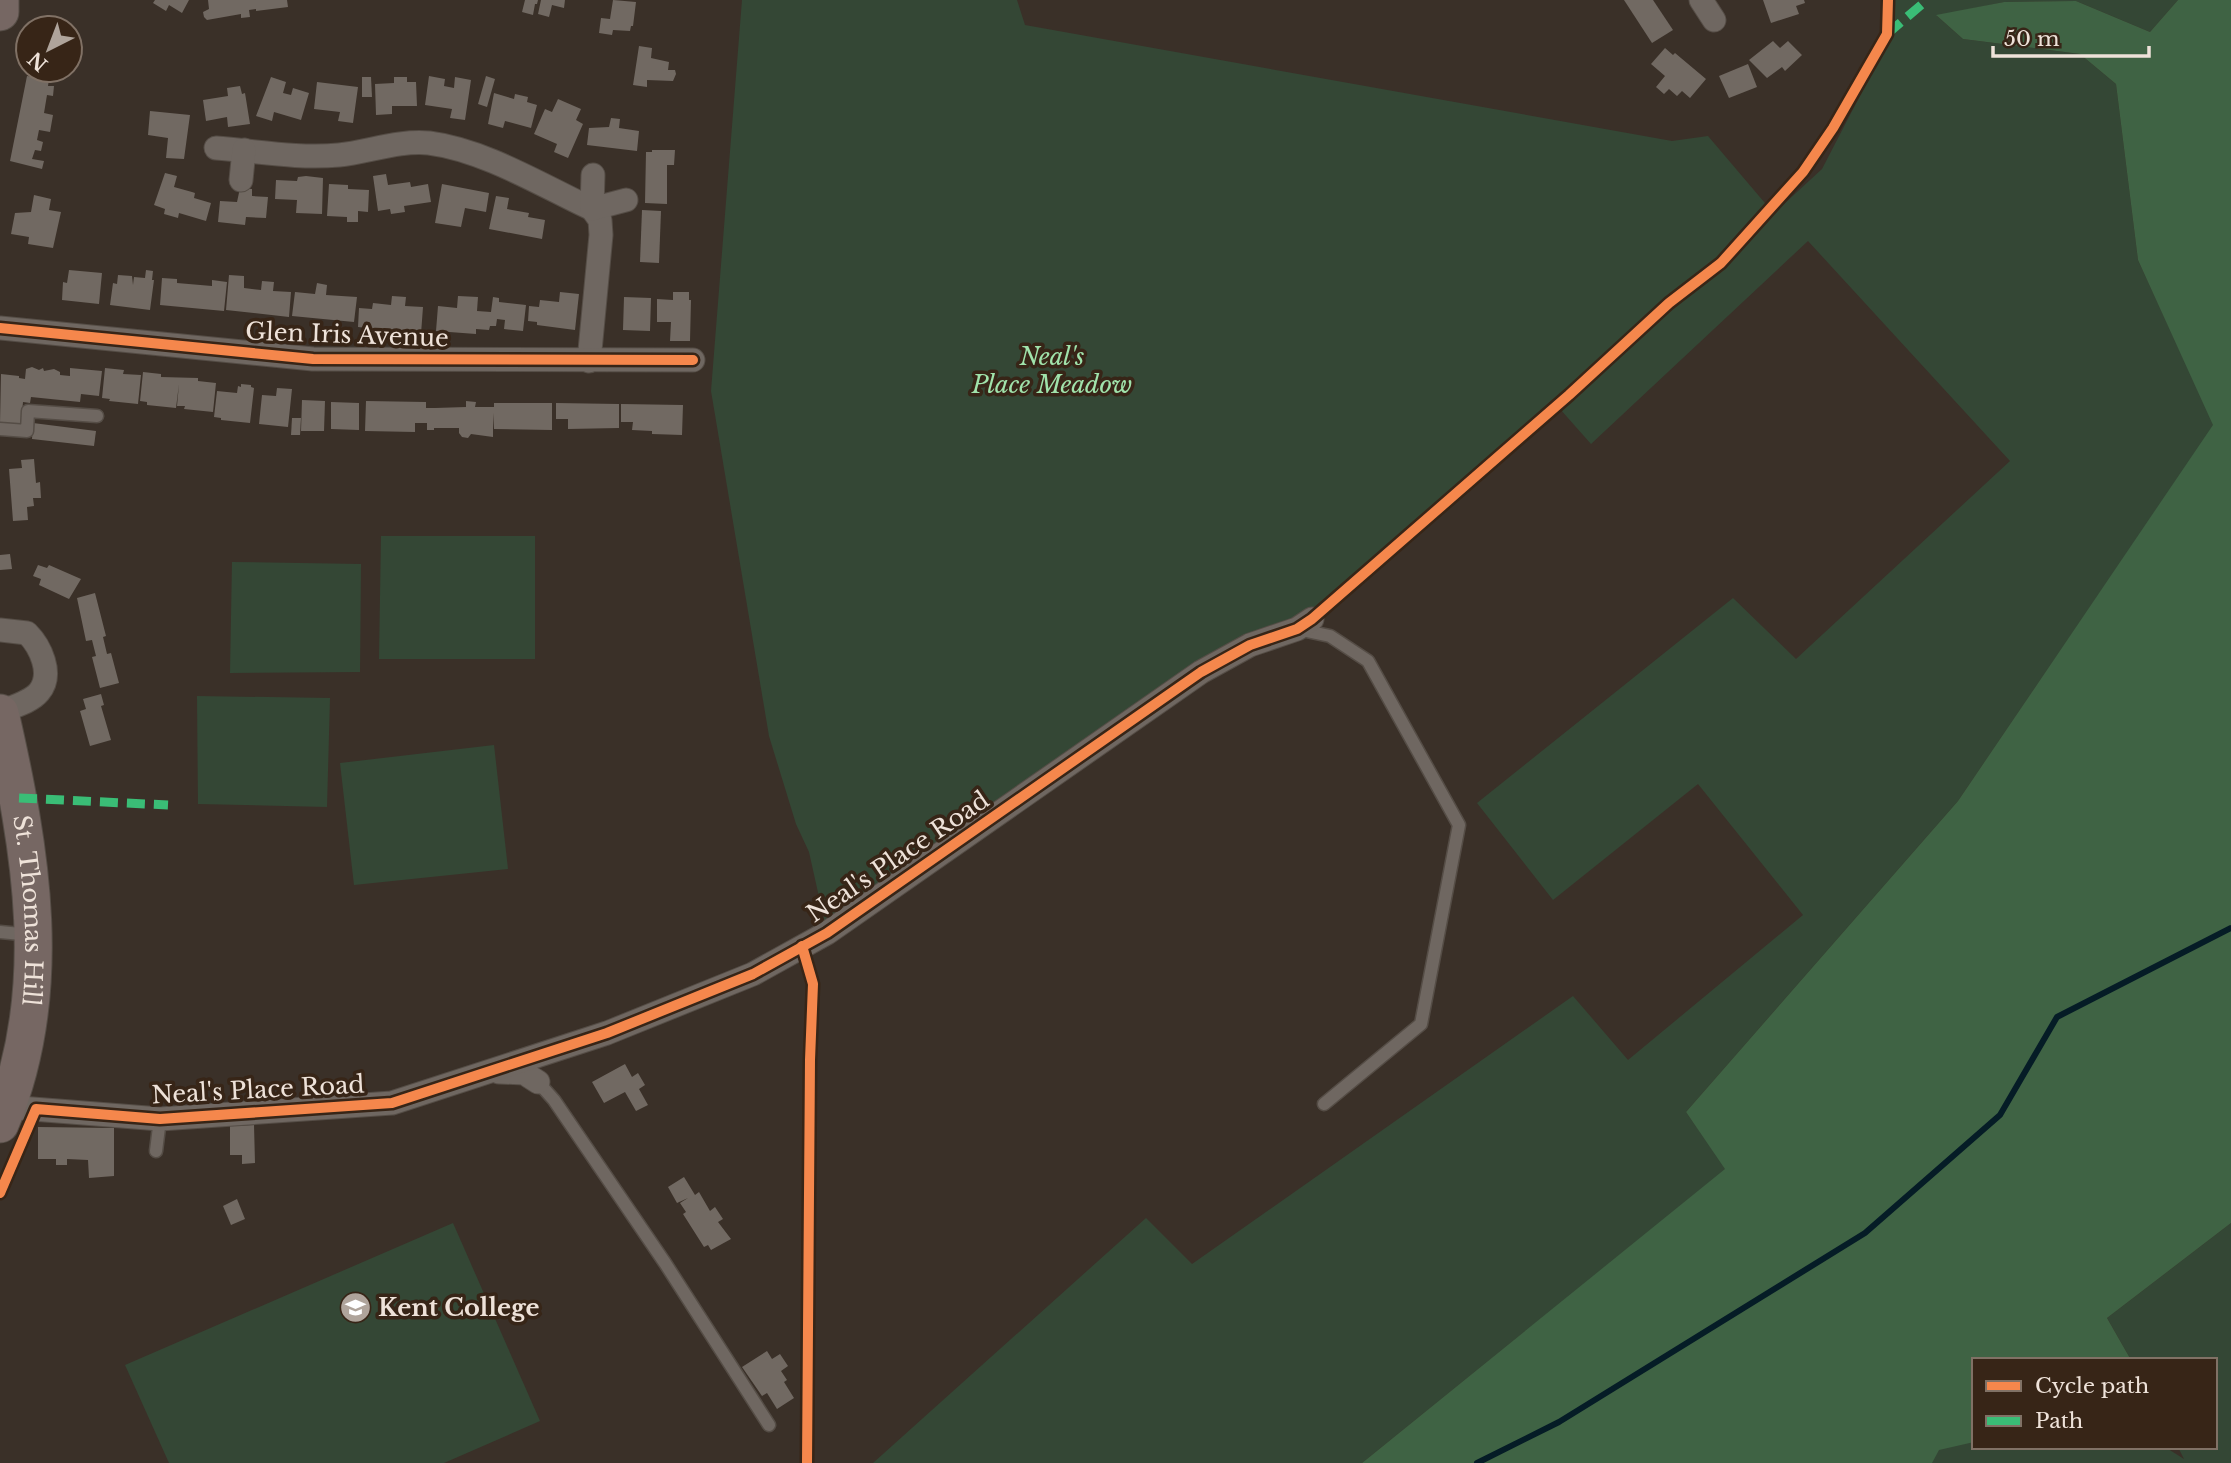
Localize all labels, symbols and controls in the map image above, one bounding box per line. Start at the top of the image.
north arrow [14,14,84,84]
scale bar [1993,14,2149,58]
text: 50 m [2004,26,2060,52]
text: N [24,47,52,76]
street label: Glen Iris Avenue [245,316,449,353]
park label: Neal's Place Meadow [971,342,1132,399]
street label: Neal's Place Road [801,785,994,928]
street label: St. Thomas Hill [7,813,48,1007]
street label: Neal's Place Road [151,1069,365,1110]
school or university icon: Kent College [338,1291,372,1325]
place label: Kent College [378,1293,539,1322]
legend [1972,1358,2217,1449]
text: Cycle path [2035,1373,2149,1399]
text: Path [2035,1408,2083,1434]

